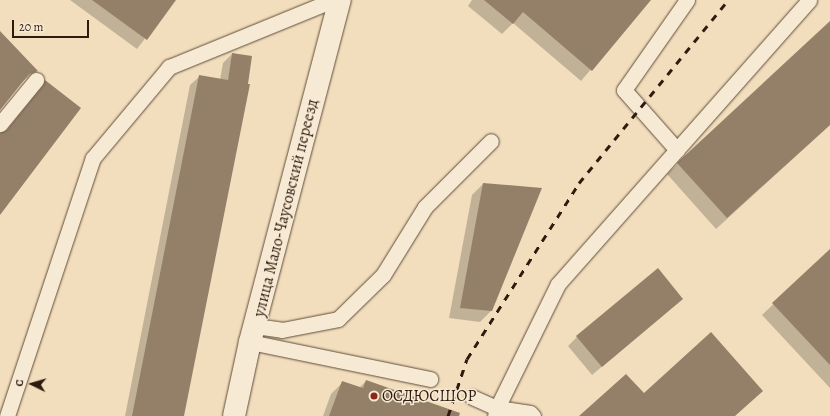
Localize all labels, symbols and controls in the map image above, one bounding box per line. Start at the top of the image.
scale bar [14,12,91,38]
text: 20 m [19,19,43,35]
street label: улица Мало-Чаусовский переезд [250,97,322,319]
north arrow [12,364,52,404]
text: С [12,379,27,387]
place label: ОСДЮСШОР [382,386,476,406]
marker: ОСДЮСШОР [369,391,379,401]

